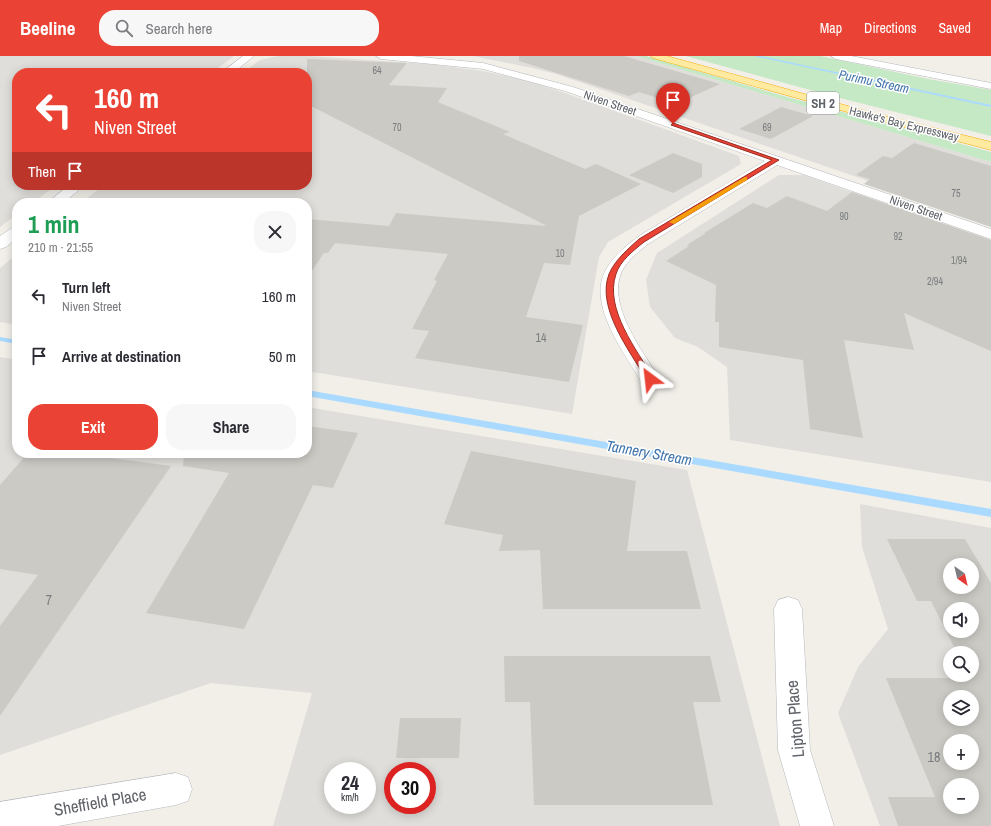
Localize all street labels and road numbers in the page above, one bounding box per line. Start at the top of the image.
street label: Niven Street [582,87,639,120]
road number: SH 2 [807,92,839,114]
street label: Hawke's Bay Expressway [848,103,961,145]
street label: Niven Street [888,192,945,225]
street label: Lipton Place [780,679,809,759]
street label: Sheffield Place [52,782,148,821]

